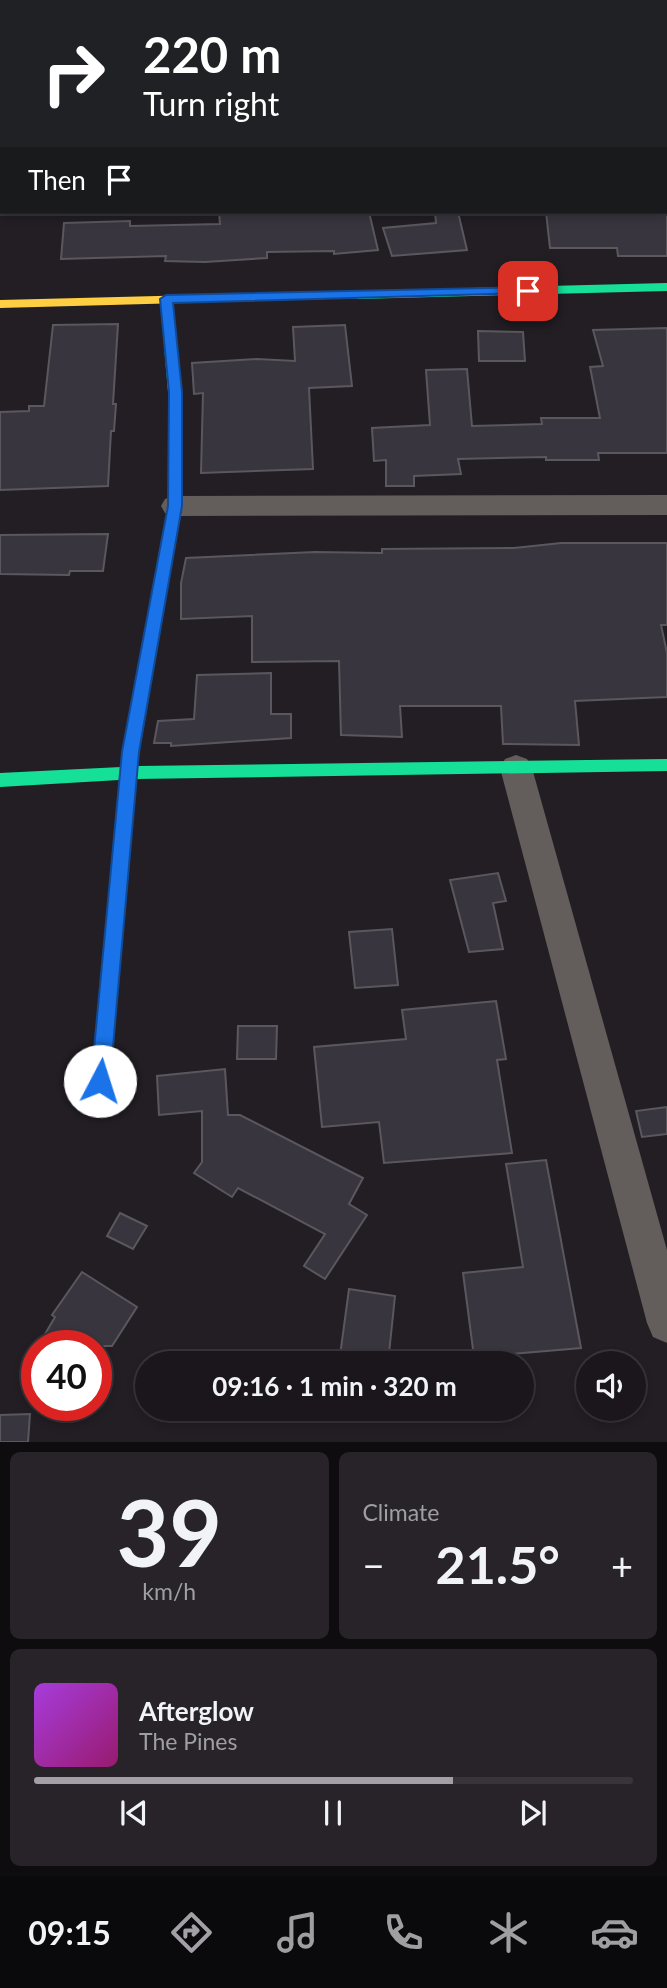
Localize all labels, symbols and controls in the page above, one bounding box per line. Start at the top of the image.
text: 220 m [143,25,281,83]
icon: right [28,28,119,119]
text: Turn right [143,84,279,123]
icon: arrive [100,161,138,199]
text: Then [28,164,86,196]
pin [498,261,558,321]
icon: arrive [509,272,547,310]
position arrow [63,1044,137,1118]
speed limit sign: 40 [21,1330,112,1421]
map controls [576,1351,646,1421]
button: sound [576,1351,646,1421]
text: 09:16 · 1 min · 320 m [212,1370,457,1402]
text: 39 [116,1477,222,1586]
text: Climate [363,1498,439,1526]
text: 21.5° [436,1533,560,1595]
text: − [363,1542,385,1588]
text: + [611,1542,633,1588]
text: km/h [142,1577,196,1605]
text: Afterglow [139,1695,254,1727]
text: The Pines [139,1727,237,1755]
icon: previous [115,1794,153,1832]
icon: pause [314,1794,352,1832]
icon: next [514,1794,552,1832]
icon: directions [167,1908,216,1957]
icon: music [273,1908,322,1957]
icon: phone [379,1908,428,1957]
icon: climate [484,1908,533,1957]
icon: car [590,1908,639,1957]
text: 09:15 [28,1913,111,1952]

